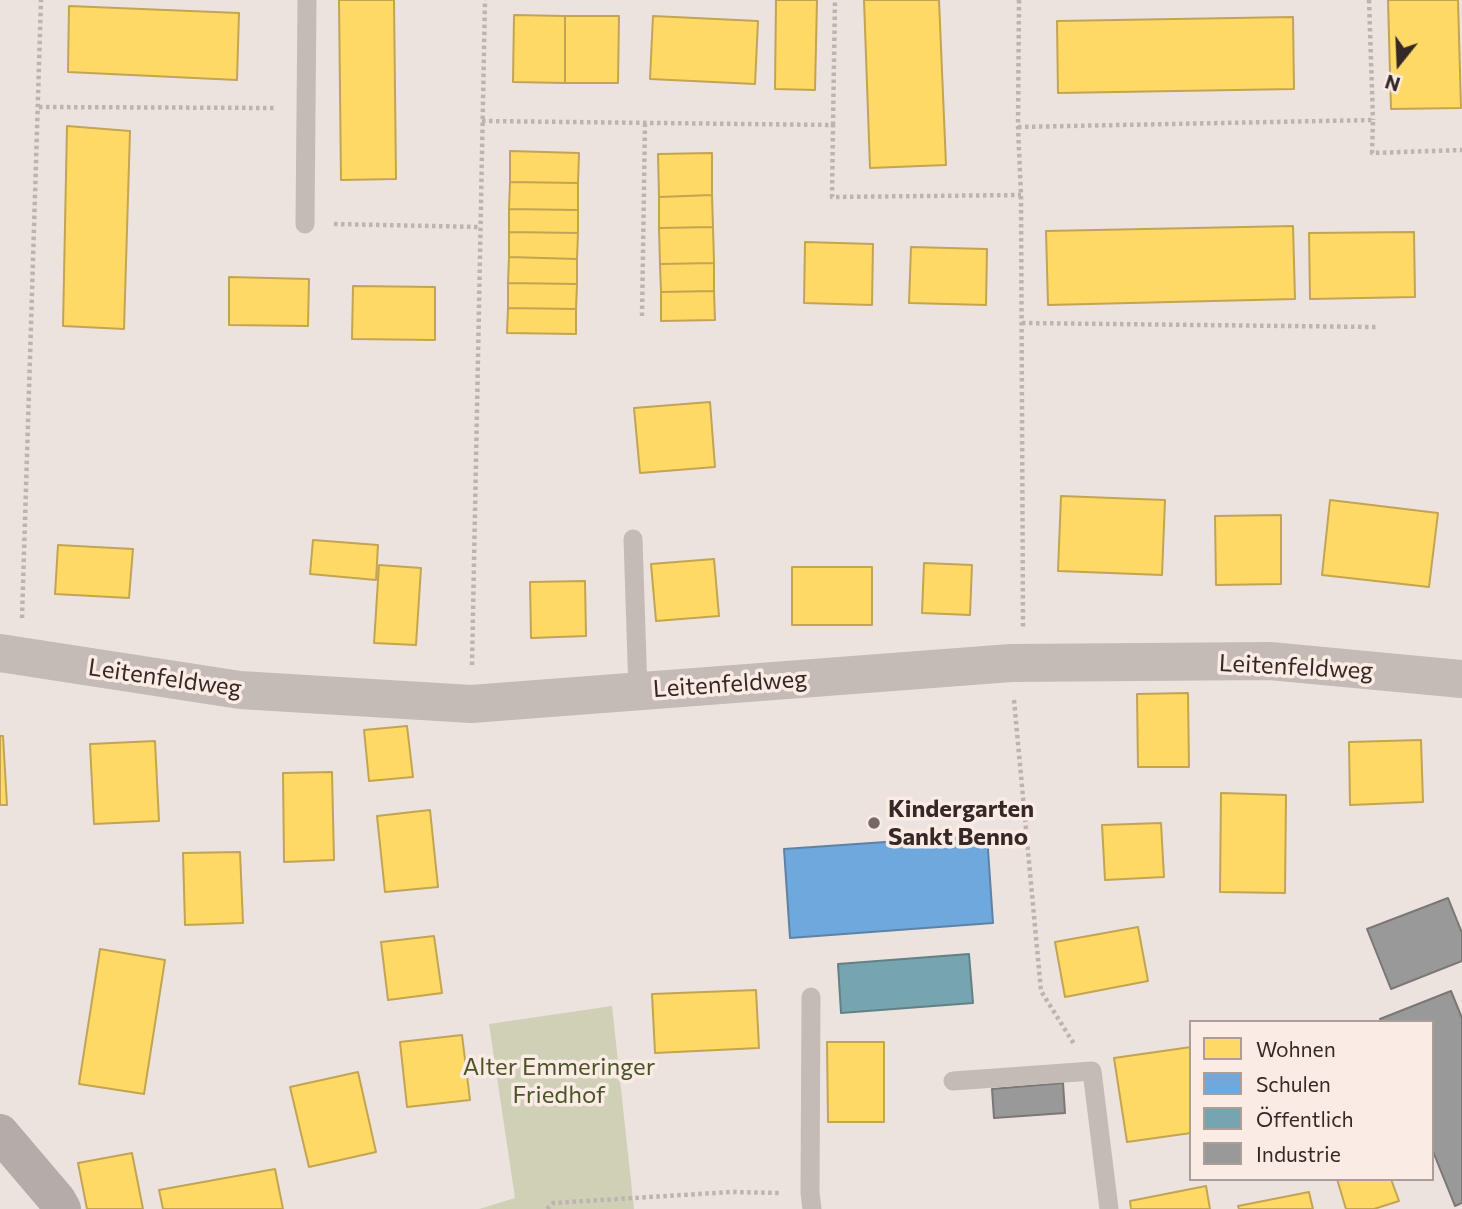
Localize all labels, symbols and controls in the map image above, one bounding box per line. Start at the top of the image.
north arrow [1364,28,1434,98]
text: N [1382,70,1403,97]
street label: Leitenfeldweg [1218,649,1374,685]
street label: Leitenfeldweg [86,653,244,703]
street label: Leitenfeldweg [652,664,808,704]
place label: Kindergarten Sankt Benno [888,795,1034,851]
marker: Kindergarten Sankt Benno [866,815,882,831]
legend [1189,1020,1434,1181]
text: Wohnen [1256,1036,1336,1061]
park label: Alter Emmeringer Friedhof [463,1053,655,1109]
text: Schulen [1256,1071,1331,1096]
text: Öffentlich [1256,1106,1354,1131]
text: Industrie [1256,1141,1341,1166]

